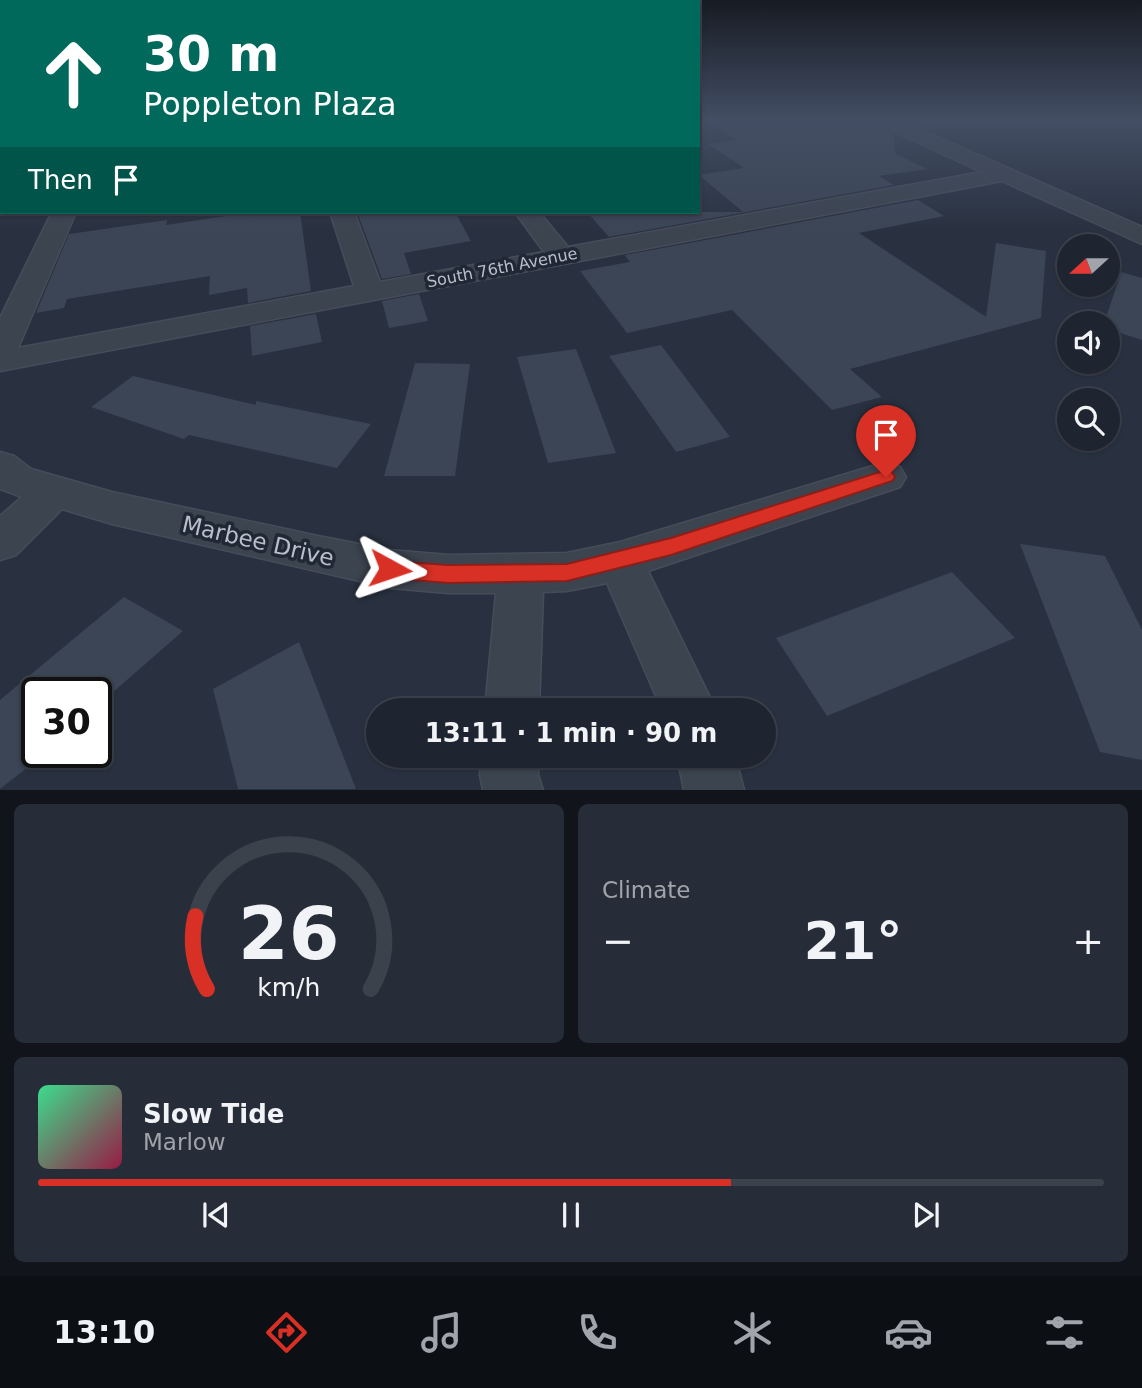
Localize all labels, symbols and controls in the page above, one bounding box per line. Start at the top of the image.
text: 30 m [143,26,279,83]
icon: ahead [28,28,119,119]
text: Poppleton Plaza [143,85,397,123]
icon: arrive [107,161,145,199]
text: Then [28,165,93,195]
north arrow [1057,234,1120,298]
map controls [1057,234,1120,451]
street label: South 76th Avenue [425,244,579,291]
button: sound [1057,311,1120,374]
button: search [1057,388,1120,451]
pin [856,405,916,477]
icon: arrive [867,416,905,454]
street label: Marbee Drive [180,511,336,571]
position arrow [353,532,427,606]
speed limit sign: 30 [21,677,112,768]
text: 13:11 · 1 min · 90 m [425,718,717,748]
text: Climate [602,877,691,903]
text: 26 [238,892,340,977]
text: 21° [804,911,902,971]
text: − [602,919,634,963]
text: + [1072,919,1104,963]
text: km/h [257,973,321,1002]
text: Slow Tide [143,1099,284,1129]
text: Marlow [143,1129,226,1155]
icon: previous [197,1196,235,1234]
icon: pause [552,1196,590,1234]
icon: next [907,1196,945,1234]
icon: directions [262,1308,311,1357]
icon: music [417,1308,466,1357]
icon: phone [573,1308,622,1357]
icon: climate [728,1308,777,1357]
icon: car [884,1308,933,1357]
icon: filters [1040,1308,1089,1357]
text: 13:10 [53,1313,155,1351]

